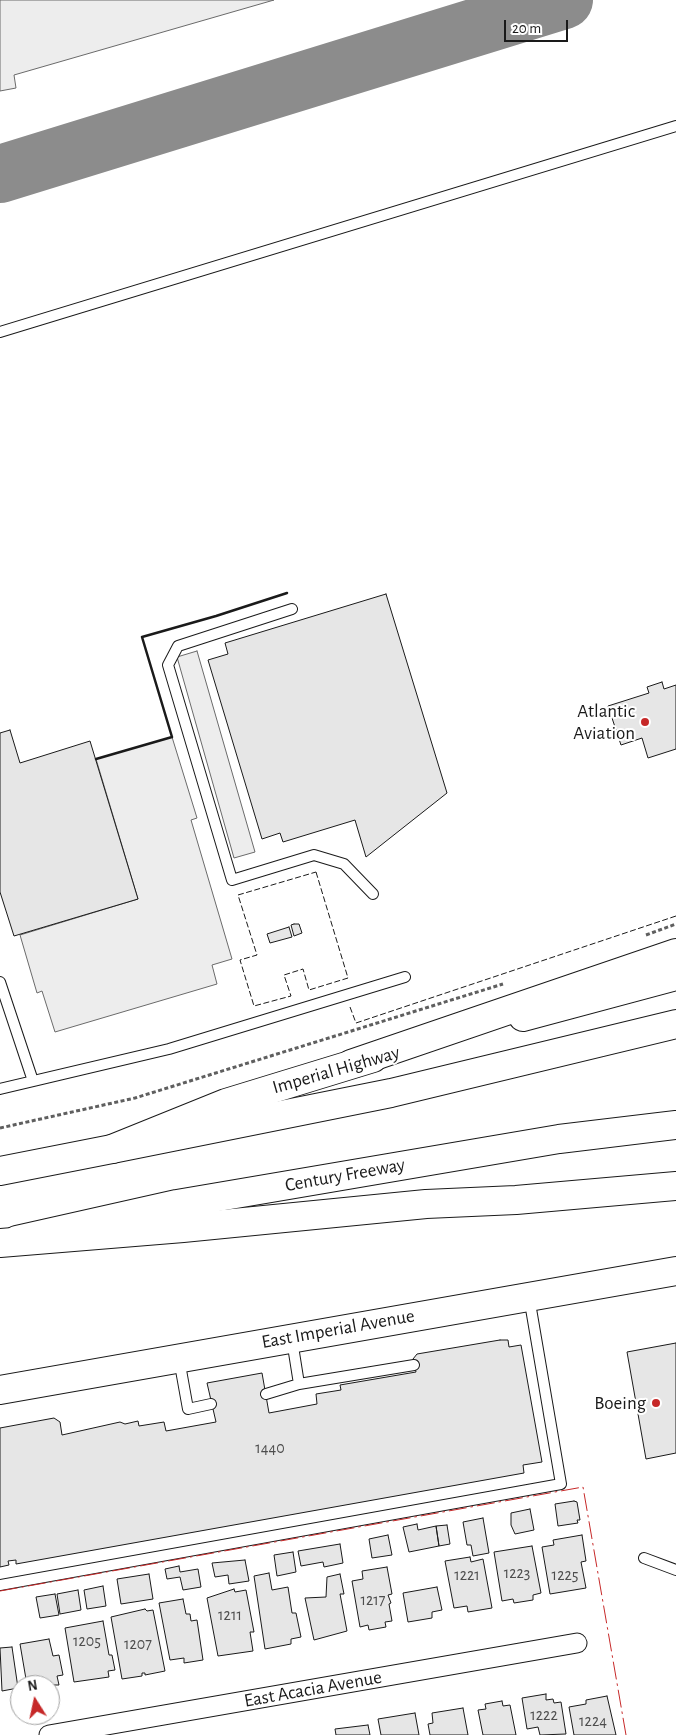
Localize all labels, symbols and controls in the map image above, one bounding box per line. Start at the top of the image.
scale bar [506,10,570,42]
text: 20 m [512,21,541,36]
place label: Atlantic Aviation [573,700,635,744]
marker: Atlantic Aviation [639,716,651,728]
street label: Imperial Highway [270,1041,402,1099]
street label: Century Freeway [283,1153,407,1197]
street label: East Imperial Avenue [260,1304,416,1354]
place label: Boeing [594,1392,646,1414]
marker: Boeing [650,1397,662,1409]
house number: 1440 [255,1438,285,1458]
house number: 1223 [504,1563,530,1583]
house number: 1221 [454,1565,480,1585]
house number: 1225 [552,1565,578,1585]
house number: 1217 [361,1590,385,1610]
house number: 1211 [218,1605,242,1625]
house number: 1205 [73,1631,101,1651]
house number: 1207 [124,1634,152,1654]
street label: East Acacia Avenue [242,1666,384,1712]
north arrow [10,1675,60,1725]
text: N [27,1678,39,1694]
house number: 1222 [530,1705,558,1725]
house number: 1224 [579,1711,607,1731]

